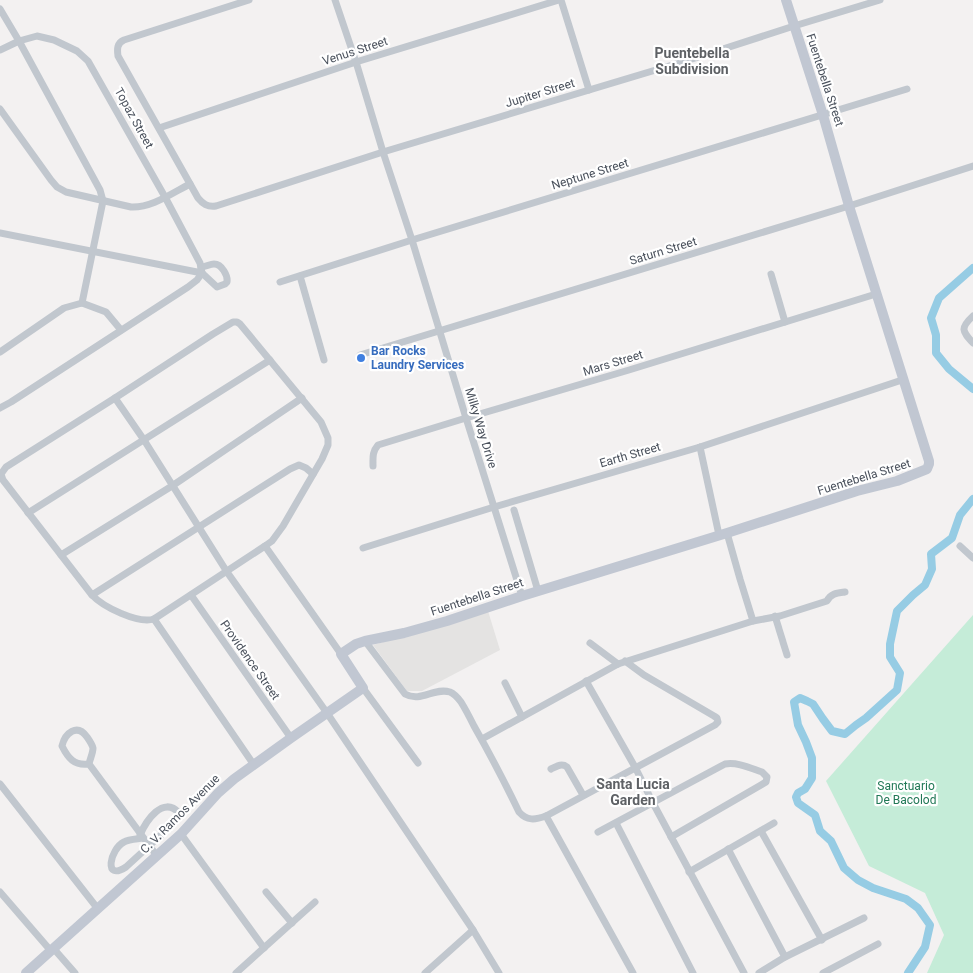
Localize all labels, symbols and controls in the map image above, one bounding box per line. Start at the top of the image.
street label: Fuentebella Street [803,32,847,128]
street label: Venus Street [321,34,389,68]
district label: Puentebella Subdivision [655,45,730,77]
street label: Jupiter Street [504,76,576,110]
street label: Topaz Street [112,85,156,151]
street label: Neptune Street [550,156,630,192]
street label: Saturn Street [628,234,698,268]
place label: Bar Rocks Laundry Services [371,344,464,372]
street label: Mars Street [581,347,645,379]
marker: Bar Rocks Laundry Services [355,352,367,364]
street label: Milky Way Drive [462,386,500,470]
street label: Earth Street [598,440,662,470]
street label: Fuentebella Street [816,456,912,498]
street label: Fuentebella Street [429,575,525,619]
street label: Providence Street [217,617,283,703]
street label: C. V. Ramos Avenue [138,772,222,856]
district label: Santa Lucia Garden [596,776,670,808]
park label: Sanctuario De Bacolod [876,779,936,807]

